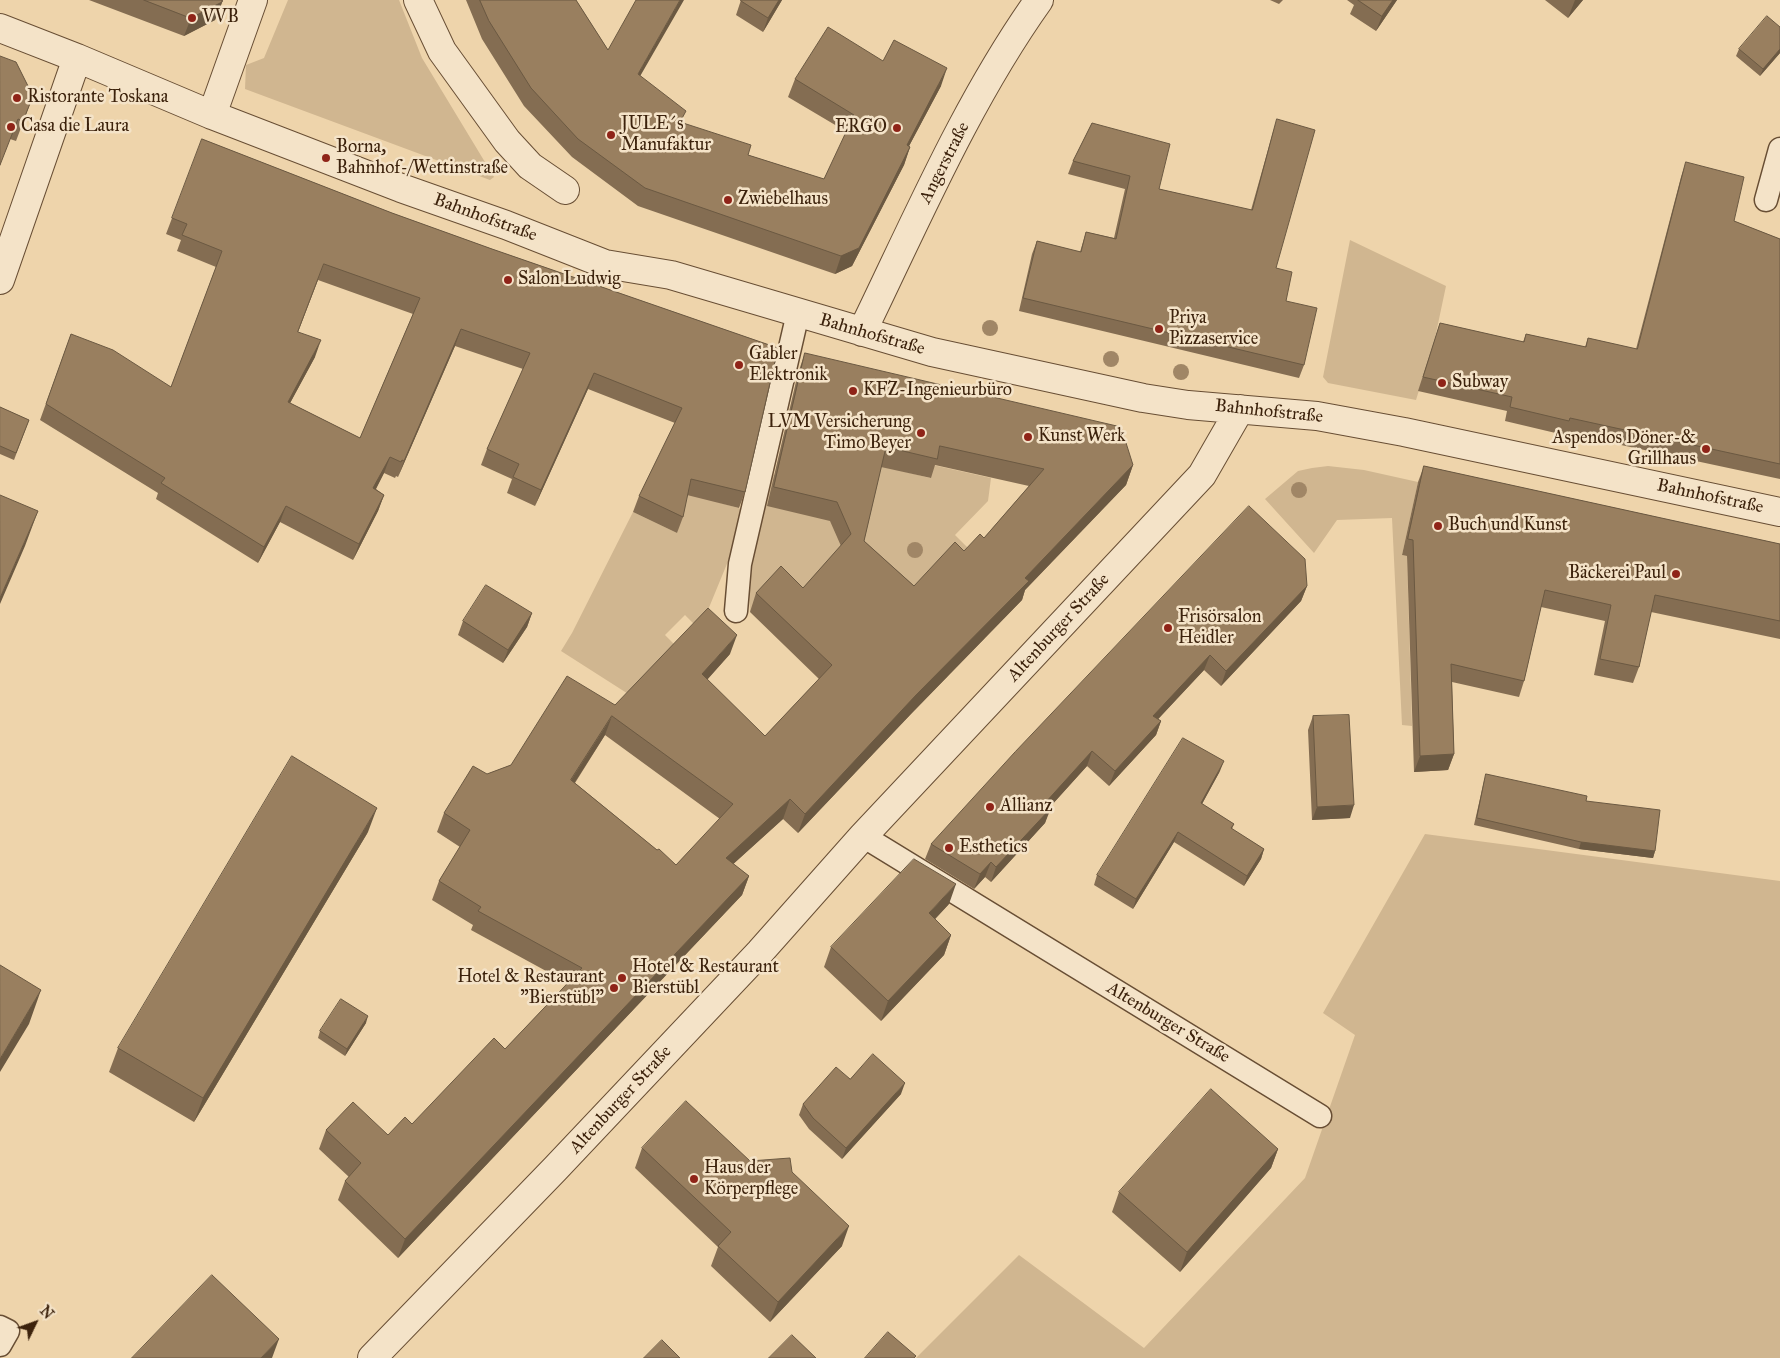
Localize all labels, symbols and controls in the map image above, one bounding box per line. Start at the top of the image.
place label: VVB [202,7,239,29]
marker: VVB [186,12,198,24]
place label: Ristorante Toskana [27,87,168,109]
marker: Ristorante Toskana [11,92,23,104]
place label: JULE´s Manufaktur [621,114,711,156]
place label: Casa die Laura [21,116,129,138]
place label: ERGO [835,117,887,139]
street label: Angerstraße [915,119,975,207]
marker: Casa die Laura [5,121,17,133]
marker: ERGO [891,122,903,134]
marker: JULE´s Manufaktur [605,129,617,141]
place label: Borna, Bahnhof-/Wettinstraße [336,137,508,180]
marker: Borna, Bahnhof-/Wettinstraße [320,152,332,164]
street label: Bahnhofstraße [430,189,540,247]
place label: Zwiebelhaus [738,189,828,211]
marker: Zwiebelhaus [722,194,734,206]
place label: Salon Ludwig [518,269,621,291]
marker: Salon Ludwig [502,274,514,286]
place label: Priya Pizzaservice [1169,308,1258,350]
street label: Bahnhofstraße [817,310,927,360]
marker: Priya Pizzaservice [1153,323,1165,335]
place label: Gabler Elektronik [749,344,828,386]
marker: Gabler Elektronik [733,359,745,371]
place label: Subway [1452,372,1508,394]
marker: Subway [1436,377,1448,389]
place label: KFZ-Ingenieurbüro [863,380,1012,402]
marker: KFZ-Ingenieurbüro [847,385,859,397]
street label: Bahnhofstraße [1214,396,1324,428]
place label: LVM Versicherung Timo Beyer [768,412,911,454]
place label: Kunst Werk [1038,426,1125,448]
marker: LVM Versicherung Timo Beyer [915,427,927,439]
place label: Aspendos Döner-& Grillhaus [1552,428,1696,470]
marker: Kunst Werk [1022,431,1034,443]
marker: Aspendos Döner-& Grillhaus [1700,443,1712,455]
street label: Bahnhofstraße [1655,475,1765,519]
place label: Buch und Kunst [1448,515,1568,537]
marker: Buch und Kunst [1432,520,1444,532]
place label: Bäckerei Paul [1568,563,1666,585]
marker: Bäckerei Paul [1670,568,1682,580]
street label: Altenburger Straße [1003,569,1115,687]
place label: Frisörsalon Heidler [1178,607,1261,650]
marker: Frisörsalon Heidler [1162,622,1174,634]
place label: Allianz [1000,796,1052,818]
marker: Allianz [984,801,996,813]
place label: Esthetics [959,837,1028,859]
marker: Esthetics [943,842,955,854]
place label: Hotel & Restaurant Bierstübl [632,957,779,1000]
place label: Hotel & Restaurant "Bierstübl" [457,967,604,1010]
marker: Hotel & Restaurant Bierstübl [616,972,628,984]
street label: Altenburger Straße [1102,978,1234,1068]
marker: Hotel & Restaurant "Bierstübl" [608,982,620,994]
street label: Altenburger Straße [565,1041,677,1159]
place label: Haus der Körperpflege [704,1158,798,1200]
marker: Haus der Körperpflege [688,1173,700,1185]
north arrow [10,1298,60,1348]
text: N [36,1303,57,1323]

